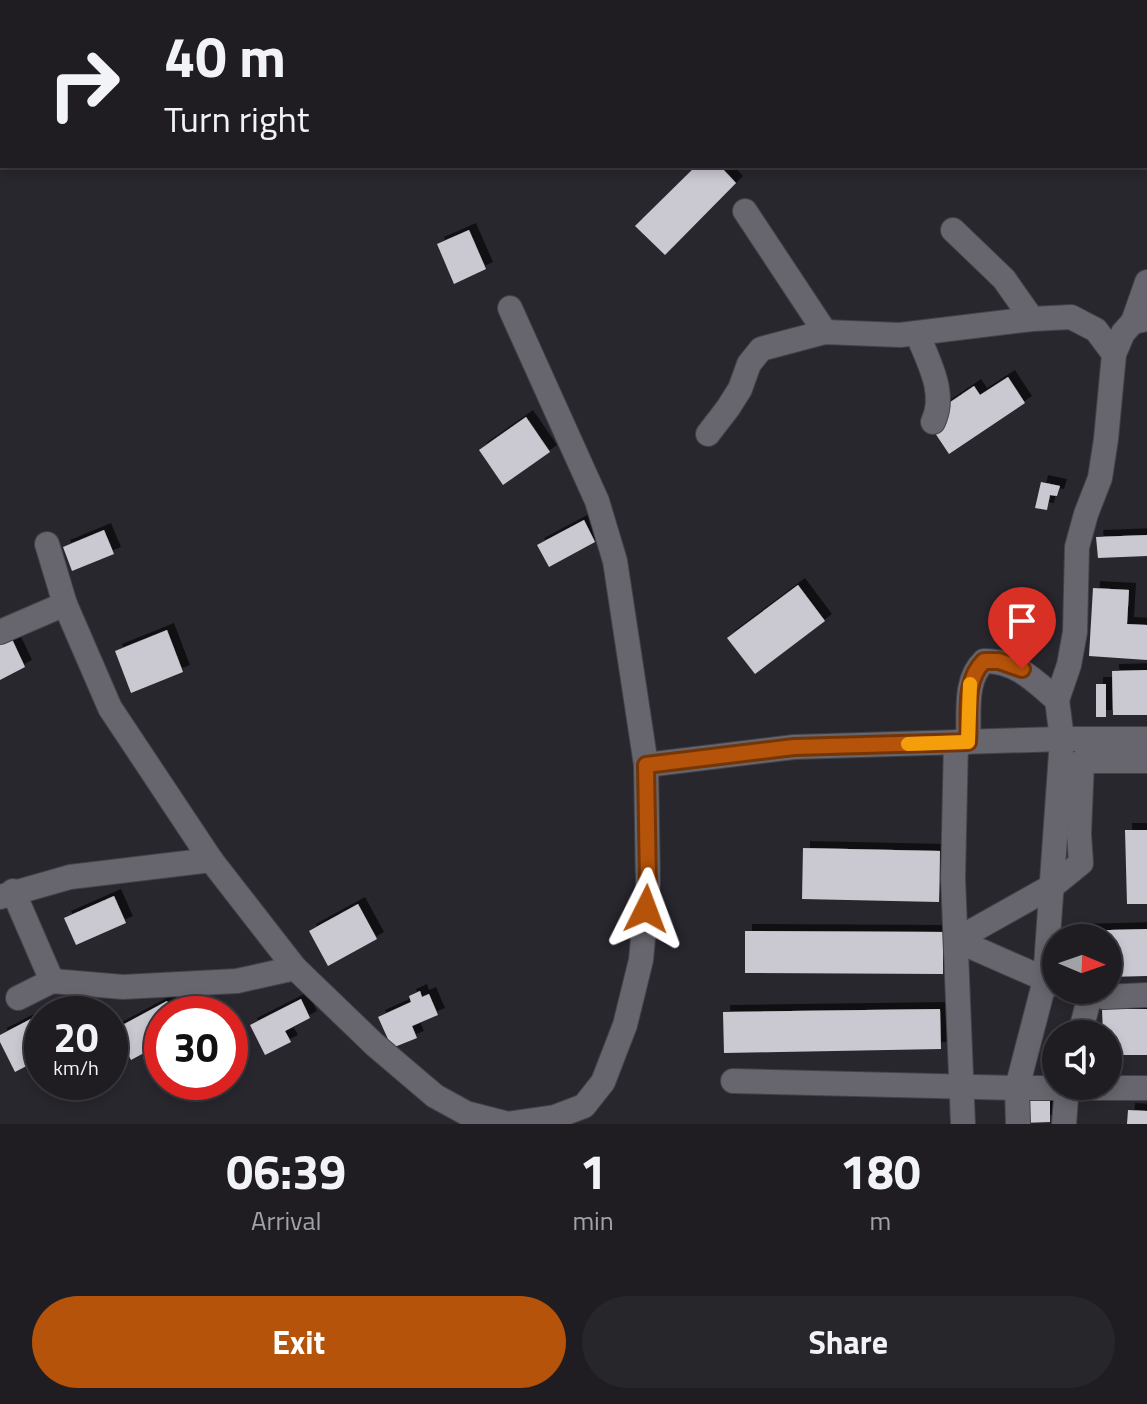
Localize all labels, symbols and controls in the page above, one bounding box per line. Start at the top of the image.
text: 40 m [164,14,286,99]
icon: right [32,32,136,136]
text: Turn right [164,91,309,146]
pin [988,587,1056,669]
icon: arrive [1000,599,1044,643]
position arrow [604,867,688,951]
north arrow [1042,924,1122,1004]
map controls [1042,924,1122,1100]
speed limit sign: 30 [144,996,248,1100]
text: 20 [54,1007,98,1068]
button: sound [1042,1020,1122,1100]
text: km/h [53,1052,99,1083]
text: 06:39 [226,1135,346,1208]
text: 1 [580,1135,607,1208]
text: 180 [840,1135,921,1208]
text: Arrival [251,1201,321,1240]
text: min [572,1201,614,1240]
text: m [870,1201,891,1240]
button: Exit [32,1296,566,1388]
button: Share [582,1296,1115,1388]

